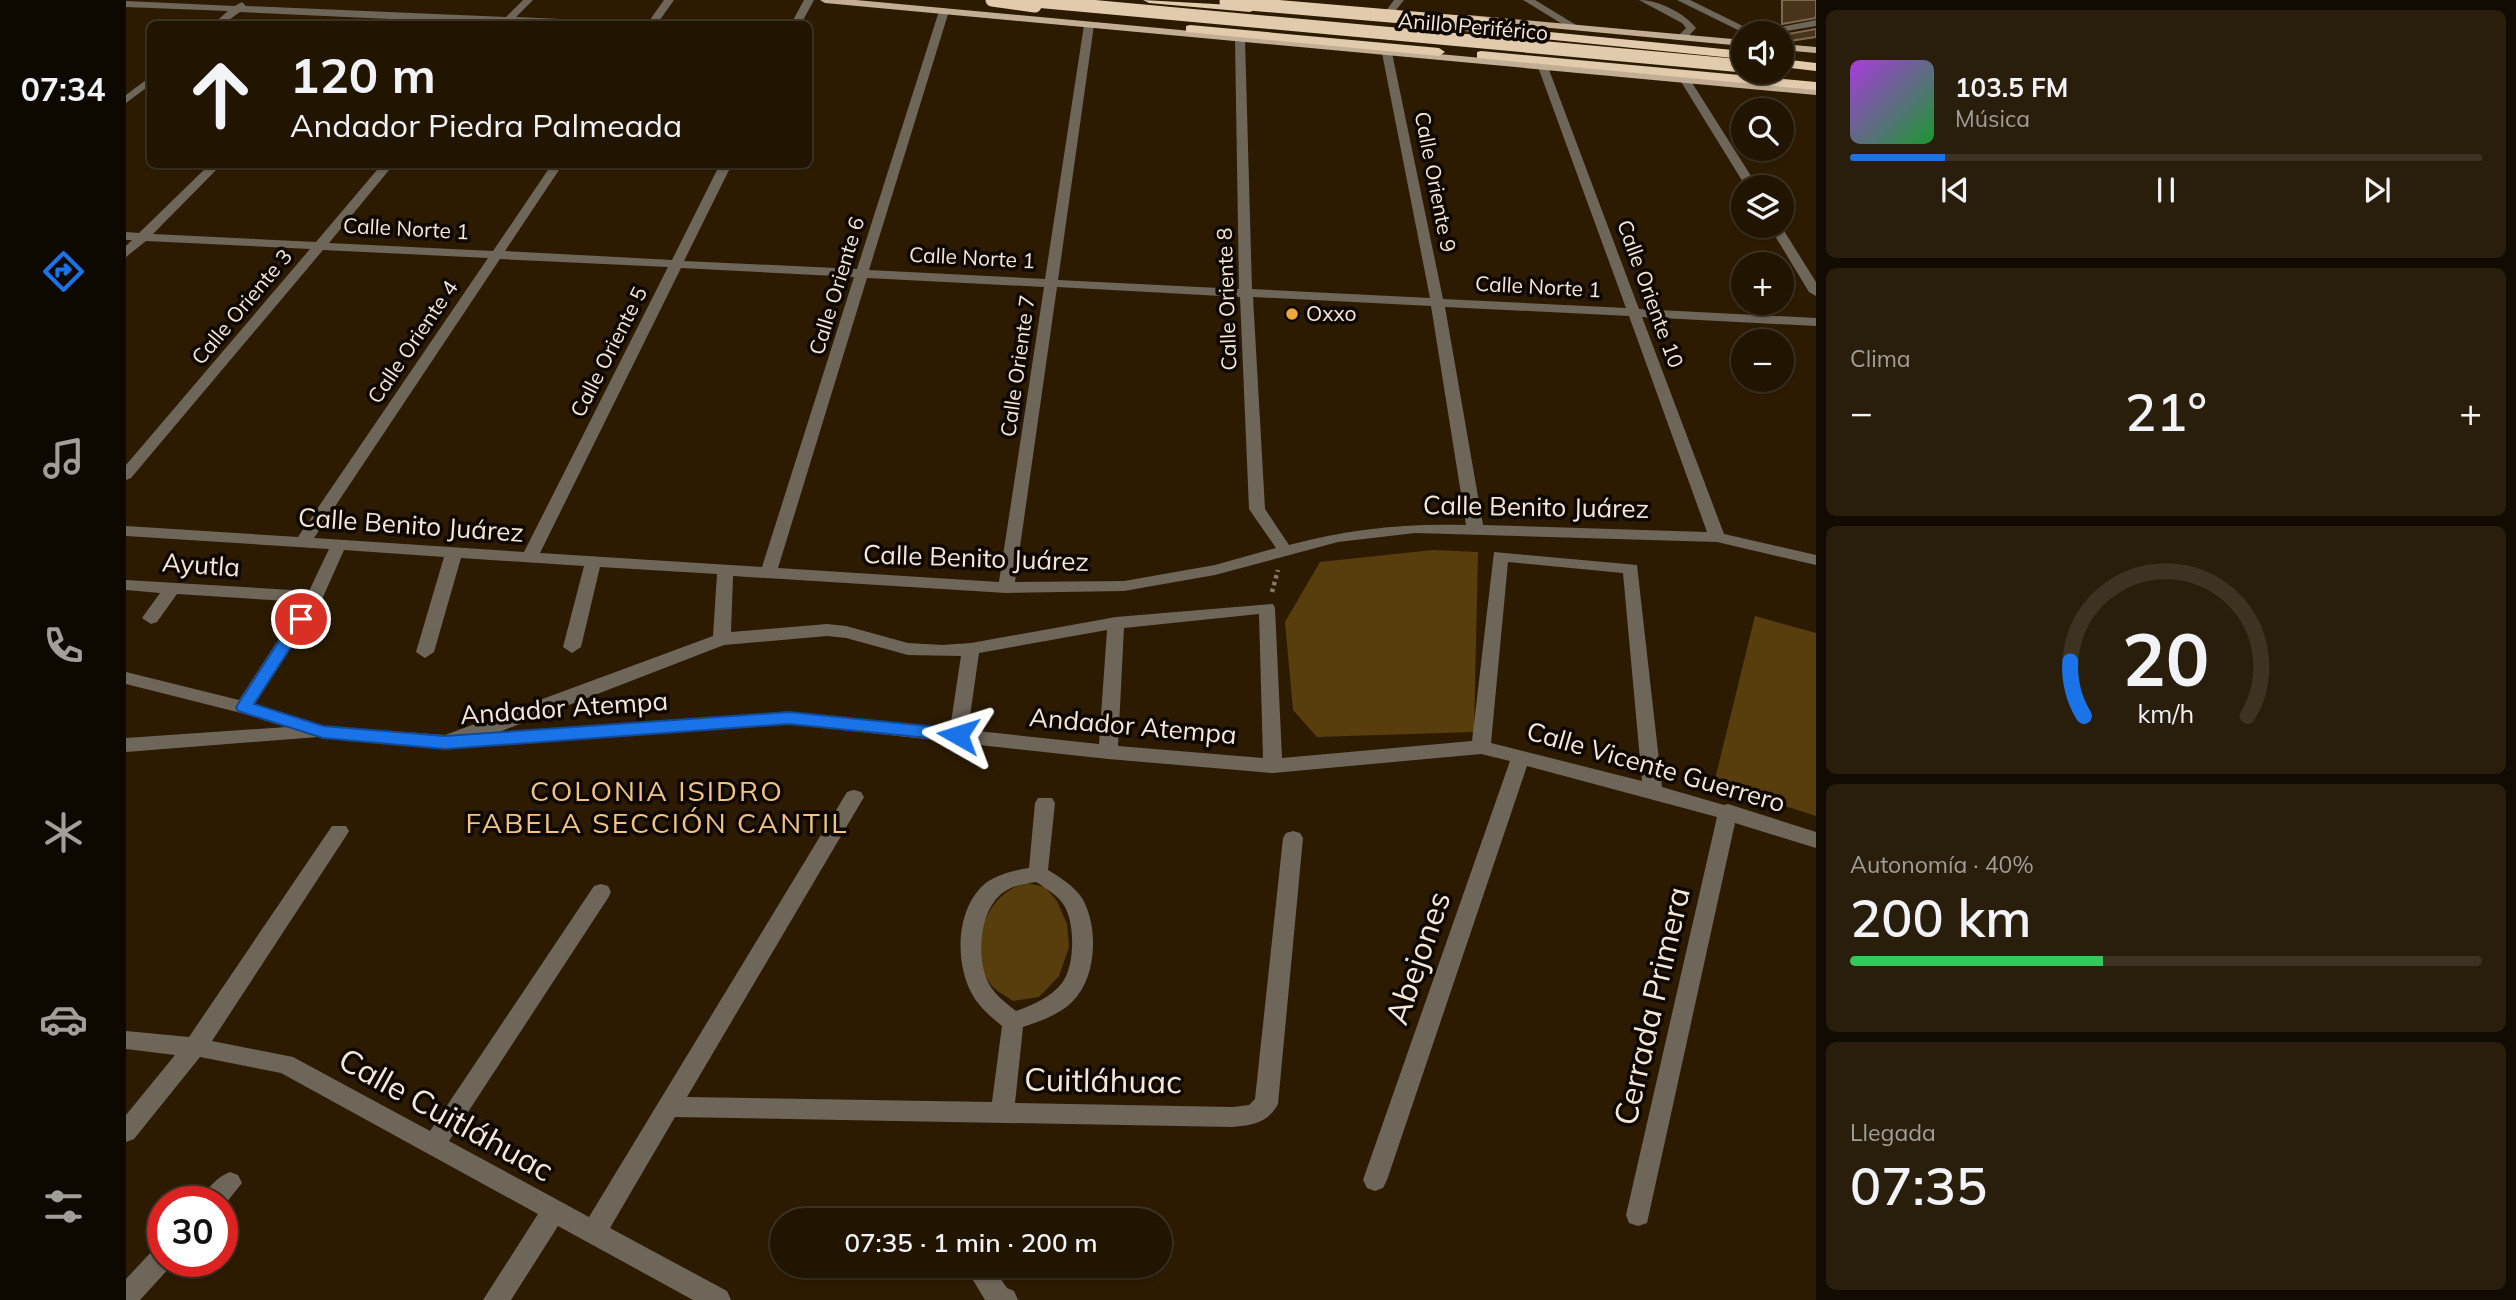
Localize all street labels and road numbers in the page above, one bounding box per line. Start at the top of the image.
street label: Anillo Periférico [1397,6,1549,46]
street label: Calle Oriente 9 [1410,109,1462,254]
street label: Calle Norte 1 [342,212,470,244]
street label: Calle Oriente 6 [803,214,869,358]
street label: Calle Oriente 10 [1612,216,1690,371]
street label: Calle Oriente 8 [1211,227,1241,371]
street label: Calle Norte 1 [908,241,1036,273]
street label: Calle Oriente 3 [185,243,297,369]
street label: Calle Norte 1 [1474,270,1602,302]
street label: Calle Oriente 4 [361,275,463,408]
street label: Calle Oriente 5 [564,282,652,421]
street label: Calle Oriente 7 [994,293,1040,438]
street label: Calle Benito Juárez [1423,488,1649,525]
street label: Calle Benito Juárez [297,500,525,549]
street label: Calle Benito Juárez [862,537,1090,578]
street label: Ayutla [161,545,241,584]
street label: Andador Atempa [459,684,669,731]
street label: Andador Atempa [1028,700,1238,751]
street label: Calle Vicente Guerrero [1523,714,1789,819]
street label: Cerrada Primera [1604,883,1698,1129]
street label: Abejones [1376,886,1458,1029]
street label: Calle Cuitláhuac [332,1039,561,1190]
street label: Cuitláhuac [1024,1059,1182,1101]

